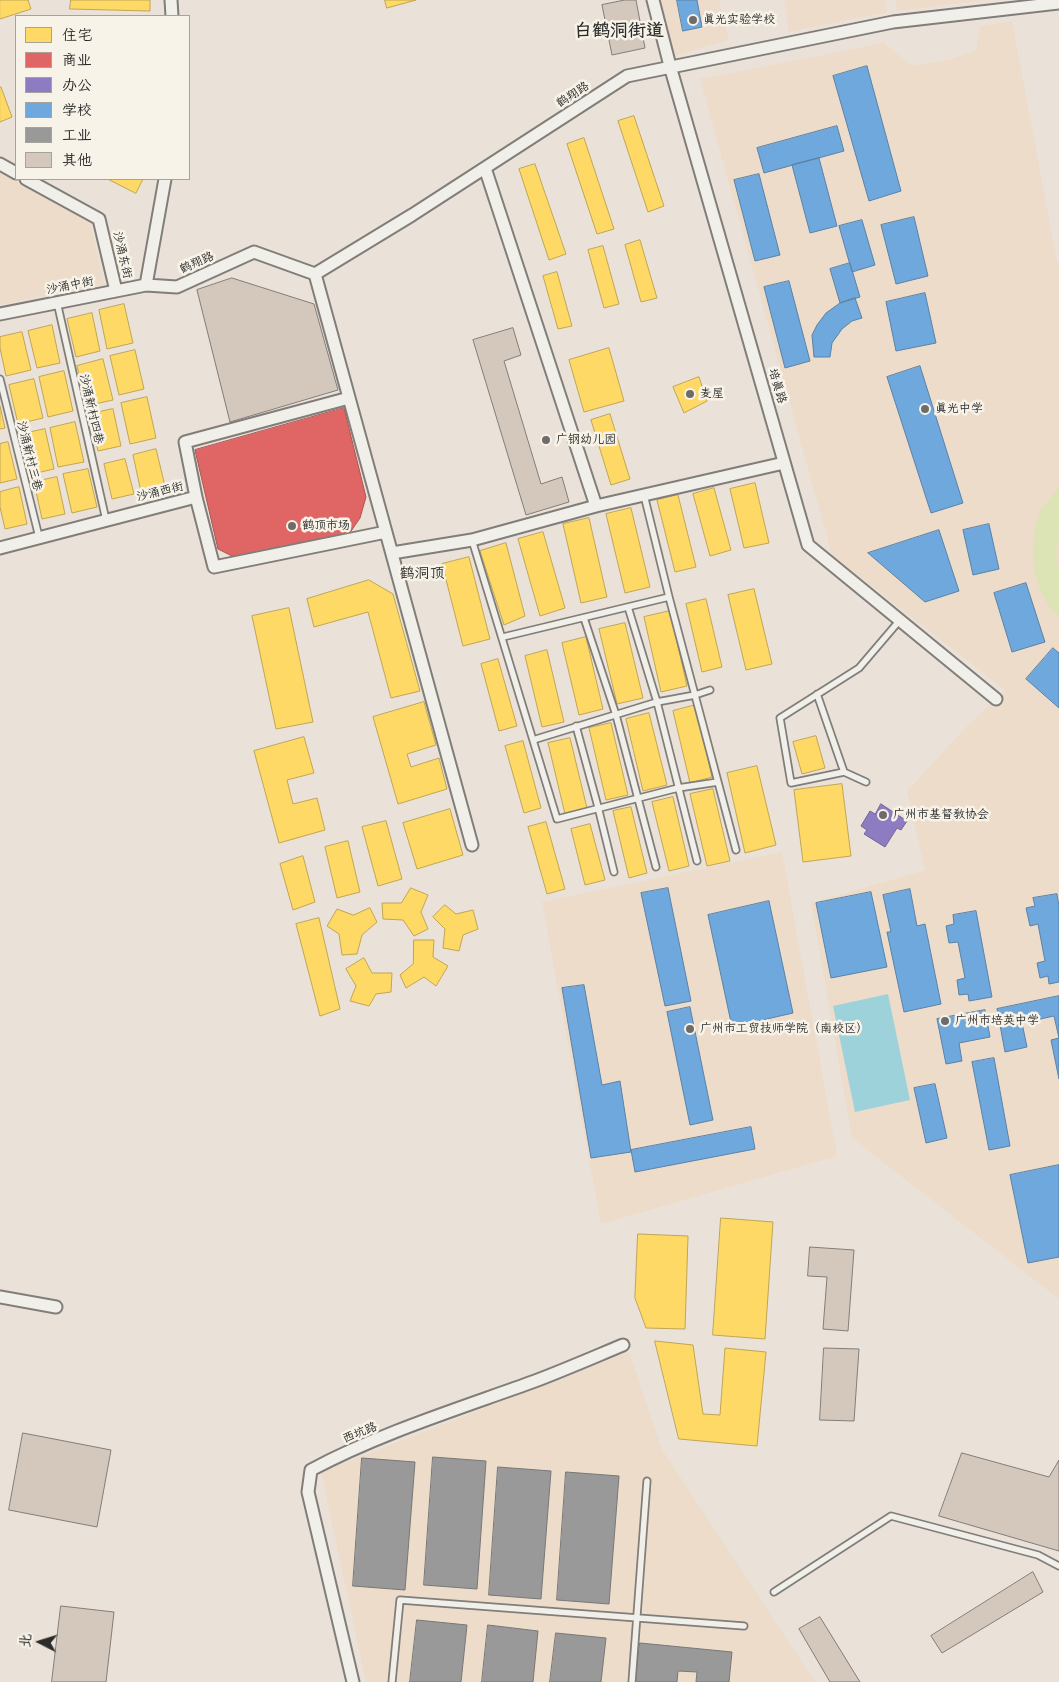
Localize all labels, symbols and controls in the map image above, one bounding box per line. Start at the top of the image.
place label: 真光实验学校 [703,13,775,27]
marker: 真光实验学校 [687,14,699,26]
legend [15,15,190,180]
district label: 白鹤洞街道 [574,20,664,42]
text: 住宅 [62,25,92,45]
text: 商业 [62,50,92,70]
text: 办公 [62,75,92,95]
street label: 鹤翔路 [554,79,592,111]
text: 学校 [62,100,92,120]
text: 工业 [62,125,92,145]
text: 其他 [62,150,92,170]
street label: 沙涌东街 [110,230,134,280]
street label: 鹤翔路 [178,249,216,277]
street label: 沙涌中街 [45,274,95,298]
street label: 培真路 [765,367,789,405]
street label: 沙涌新村四巷 [76,372,106,446]
place label: 麦屋 [700,387,724,401]
marker: 麦屋 [684,388,696,400]
place label: 真光中学 [935,402,983,416]
marker: 真光中学 [919,403,931,415]
street label: 沙涌新村三巷 [13,419,45,493]
place label: 广钢幼儿园 [556,433,616,447]
marker: 广钢幼儿园 [540,434,552,446]
street label: 沙涌西街 [135,479,185,505]
place label: 鹤顶市场 [302,519,350,533]
marker: 鹤顶市场 [286,520,298,532]
district label: 鹤洞顶 [400,565,444,583]
place label: 广州市基督教协会 [893,808,989,822]
marker: 广州市基督教协会 [877,809,889,821]
place label: 广州市培英中学 [955,1014,1039,1028]
marker: 广州市培英中学 [939,1015,951,1027]
place label: 广州市工贸技师学院（南校区） [700,1022,868,1036]
marker: 广州市工贸技师学院（南校区） [684,1023,696,1035]
street label: 西坑路 [341,1420,379,1446]
north arrow [15,1617,65,1667]
text: 北 [15,1633,35,1648]

